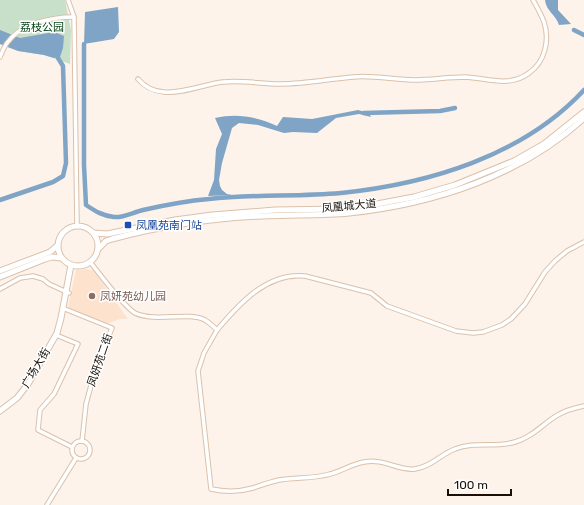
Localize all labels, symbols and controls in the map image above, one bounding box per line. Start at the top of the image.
park label: 荔枝公园 [20,21,64,34]
street label: 凤凰城大道 [321,197,377,215]
place label: 凤凰苑南门站 [136,219,202,232]
marker: 凤凰苑南门站 [123,220,133,230]
place label: 凤妍苑幼儿园 [100,290,166,303]
marker: 凤妍苑幼儿园 [87,291,97,301]
street label: 凤妍苑二街 [85,332,115,388]
street label: 广场大街 [19,346,53,390]
scale bar [448,471,511,497]
text: 100 m [454,478,488,492]

